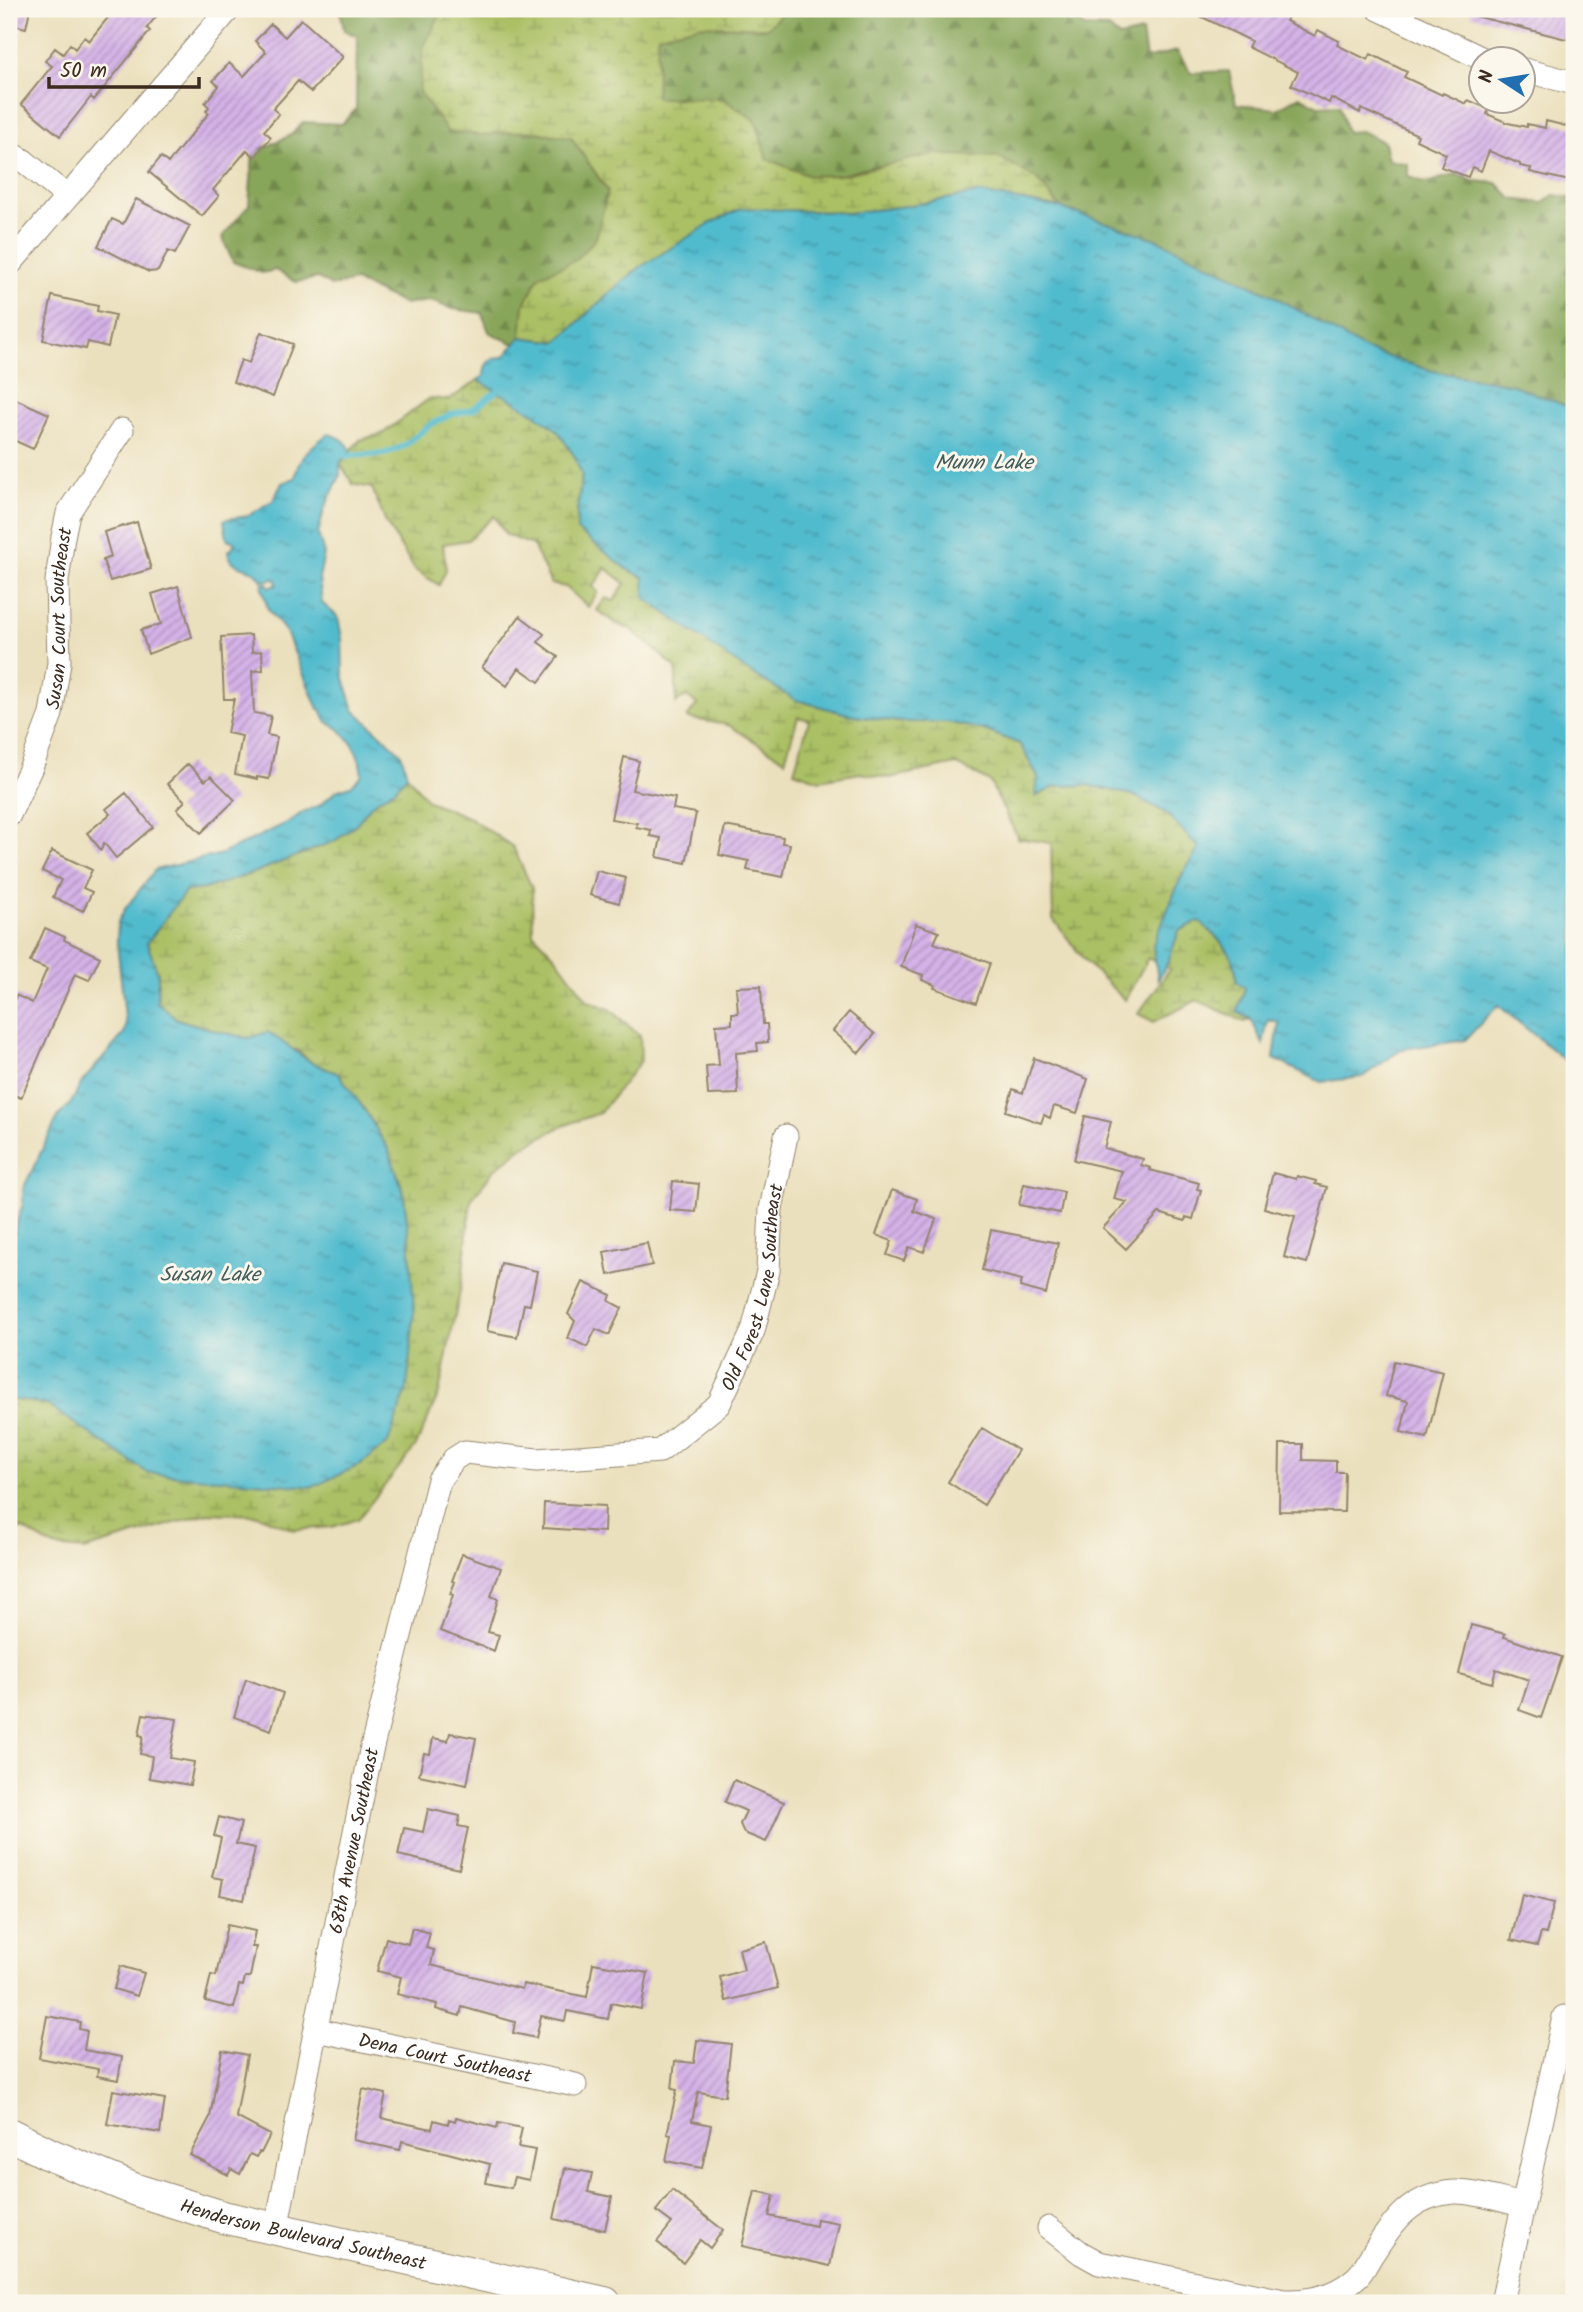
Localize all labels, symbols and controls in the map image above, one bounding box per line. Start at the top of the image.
scale bar [49,46,200,90]
north arrow [1468,46,1538,116]
text: 50 m [60,55,107,88]
text: N [1471,68,1503,86]
water label: Munn Lake [935,447,1036,480]
street label: Susan Court Southeast [39,524,82,712]
street label: Old Forest Lane Southeast [714,1181,793,1396]
water label: Susan Lake [160,1259,263,1292]
street label: 68th Avenue Southeast [322,1745,388,1937]
street label: Dena Court Southeast [355,2026,535,2092]
street label: Henderson Boulevard Southeast [176,2192,429,2279]

